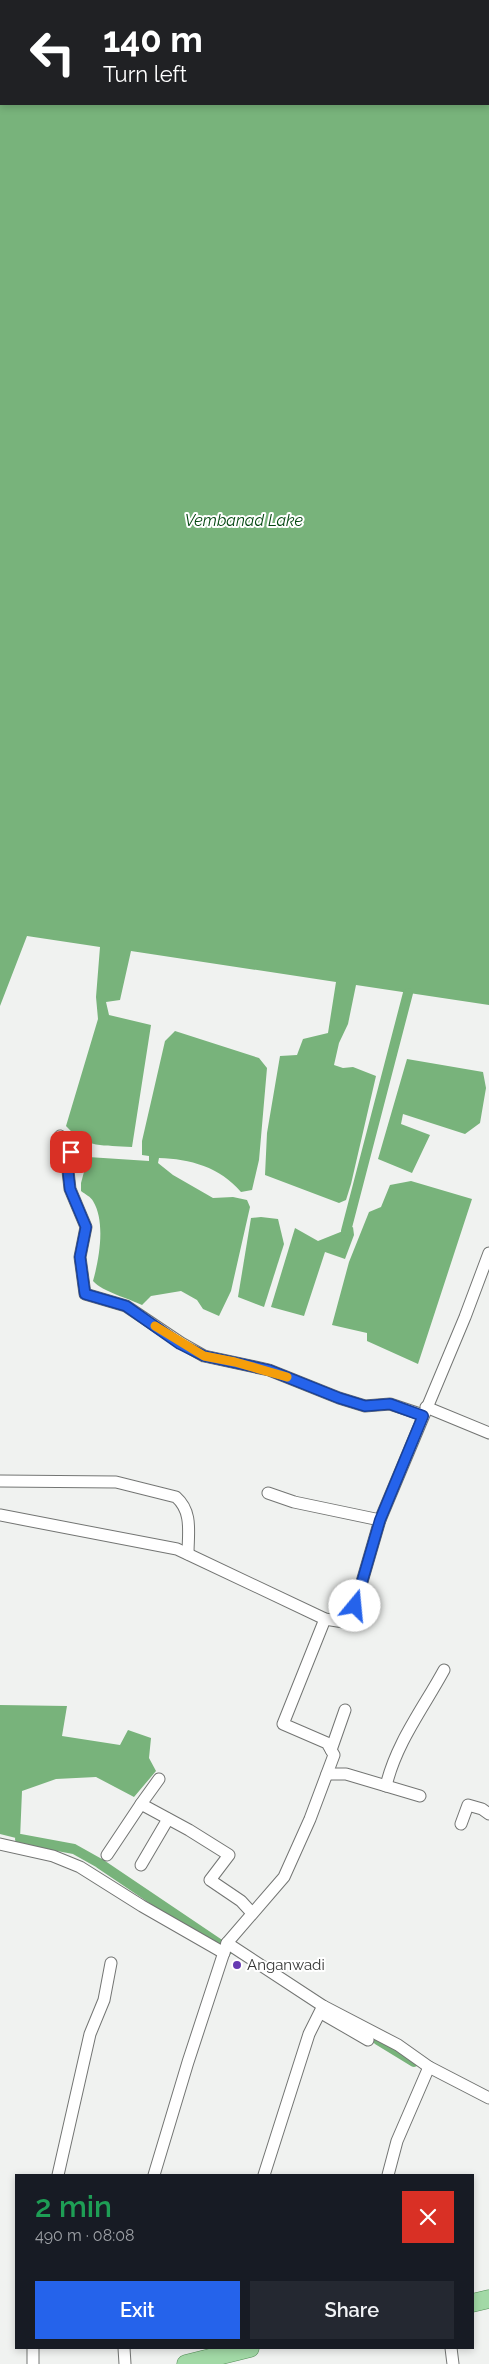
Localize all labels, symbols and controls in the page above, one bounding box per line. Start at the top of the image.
text: 140 m [103,19,203,60]
icon: left [20,20,85,85]
text: Turn left [103,61,187,87]
water label: Vembanad Lake [185,511,304,530]
pin [50,1131,92,1173]
icon: arrive [57,1138,85,1166]
position arrow [328,1579,380,1631]
place label: Anganwadi [247,1956,325,1974]
marker: Anganwadi [231,1959,243,1971]
text: 2 min [35,2189,112,2224]
button: close [402,2191,454,2243]
text: 490 m · 08:08 [35,2226,134,2245]
button: Exit [35,2281,240,2339]
button: Share [250,2281,454,2339]

